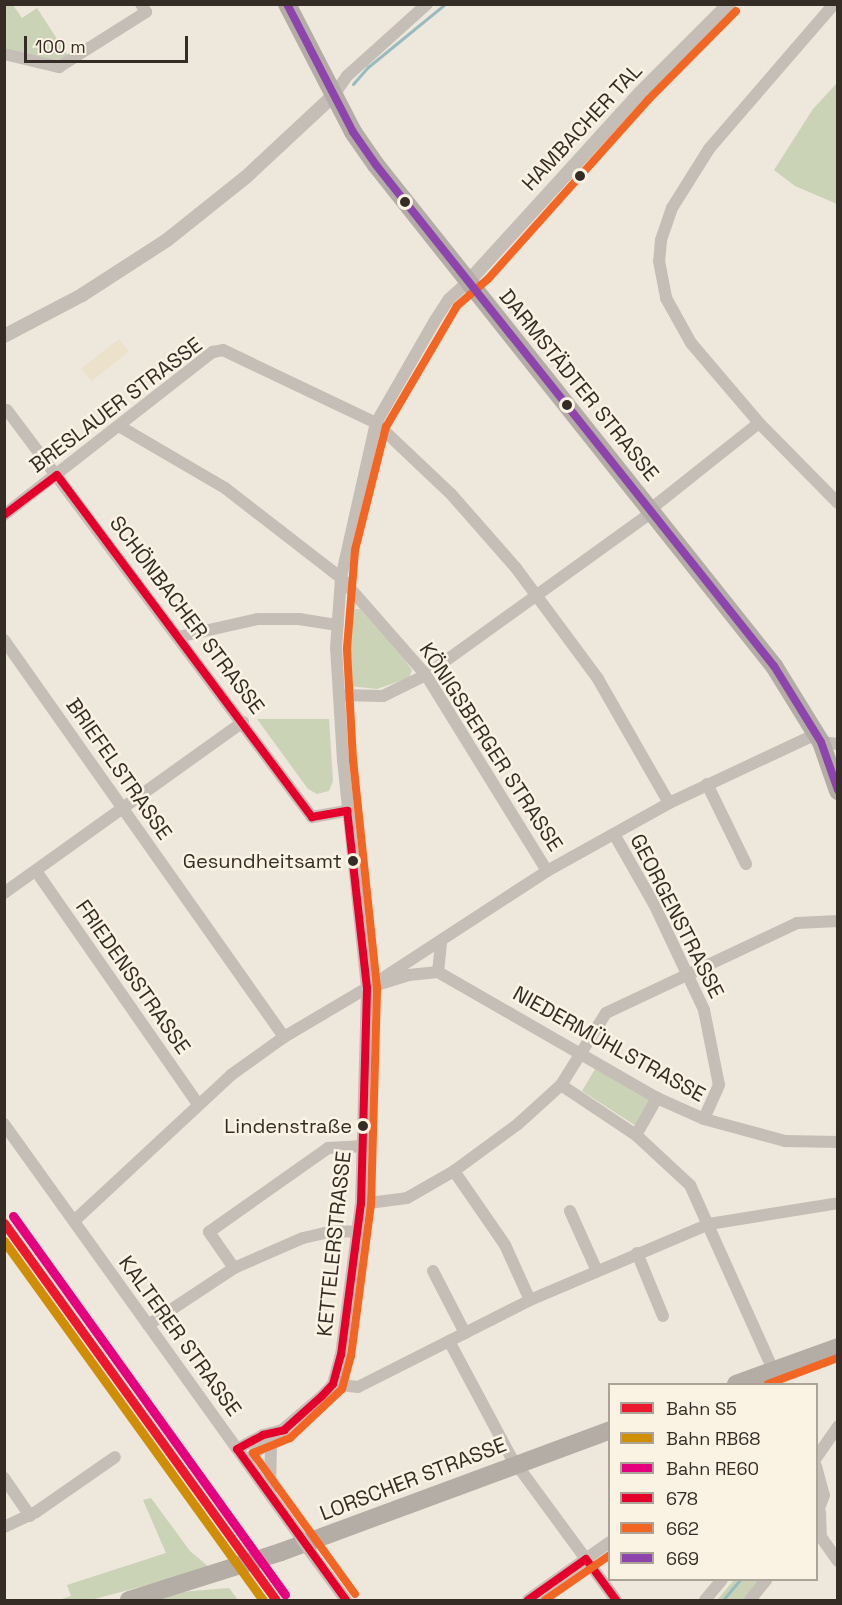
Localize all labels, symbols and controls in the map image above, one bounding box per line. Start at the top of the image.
scale bar [27,24,190,62]
text: 100 m [35,35,86,58]
street label: HAMBACHER TAL [516,58,648,196]
unlabelled marker [574,170,586,182]
unlabelled marker [399,196,411,208]
street label: DARMSTÄDTER STRASSE [494,284,664,486]
street label: BRESLAUER STRASSE [25,332,207,478]
unlabelled marker [561,399,573,411]
street label: SCHÖNBACHER STRASSE [104,511,270,719]
street label: KÖNIGSBERGER STRASSE [414,638,568,856]
street label: BRIEFELSTRASSE [61,693,177,845]
street label: GEORGENSTRASSE [625,830,729,1002]
place label: Gesundheitsamt [183,849,342,873]
marker: Gesundheitsamt [347,855,359,867]
street label: FRIEDENSSTRASSE [70,895,196,1059]
street label: NIEDERMÜHLSTRASSE [508,981,710,1107]
place label: Lindenstraße [224,1114,352,1138]
marker: Lindenstraße [357,1120,369,1132]
street label: KETTELERSTRASSE [312,1150,356,1338]
street label: KALTERER STRASSE [113,1251,247,1421]
legend [608,1383,818,1581]
text: Bahn S5 [666,1397,737,1420]
text: Bahn RB68 [666,1427,760,1450]
street label: LORSCHER STRASSE [316,1432,510,1526]
text: Bahn RE60 [666,1457,759,1480]
text: 678 [666,1487,698,1510]
text: 662 [666,1517,699,1540]
text: 669 [666,1547,699,1570]

